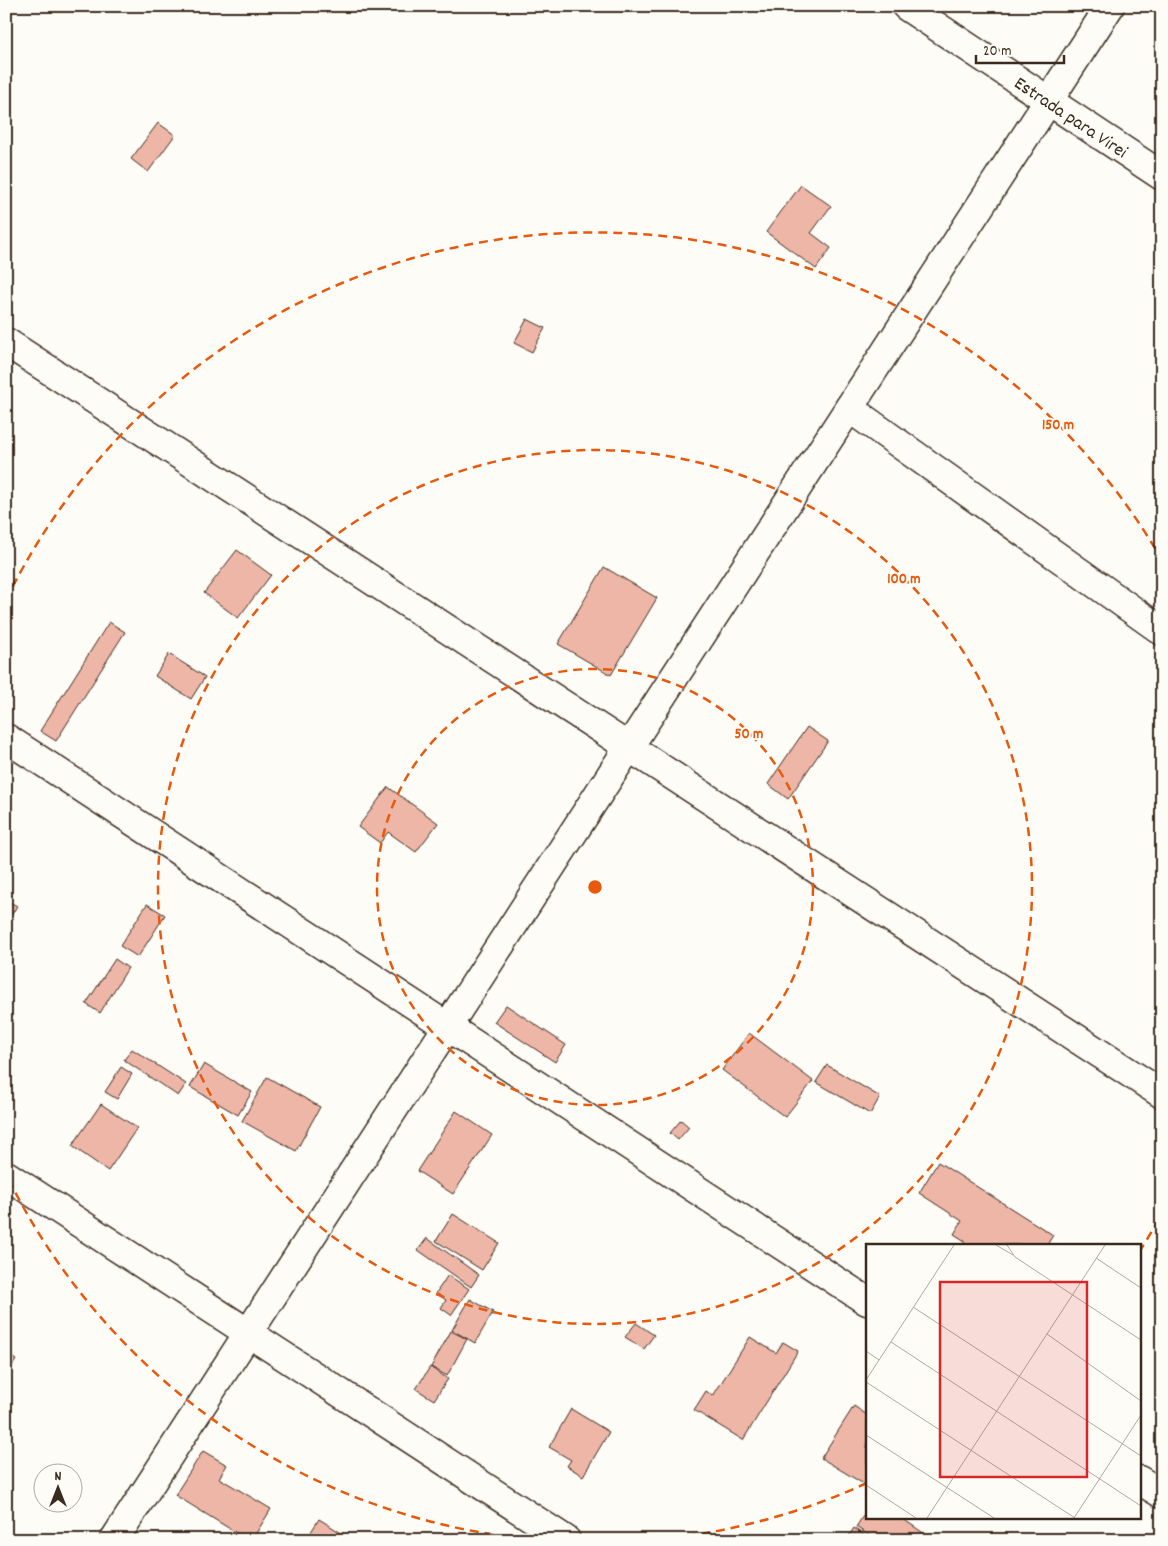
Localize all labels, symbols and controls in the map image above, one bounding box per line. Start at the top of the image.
scale bar [976,32,1063,64]
text: 20 m [983,41,1011,63]
street label: Estrada para Virei [1008,71,1132,167]
text: 150 m [1042,415,1074,437]
text: 100 m [887,569,921,591]
text: 50 m [735,724,763,746]
centre of rings [586,878,604,896]
inset map [866,1244,1140,1518]
north arrow [32,1464,82,1514]
text: N [55,1467,62,1487]

